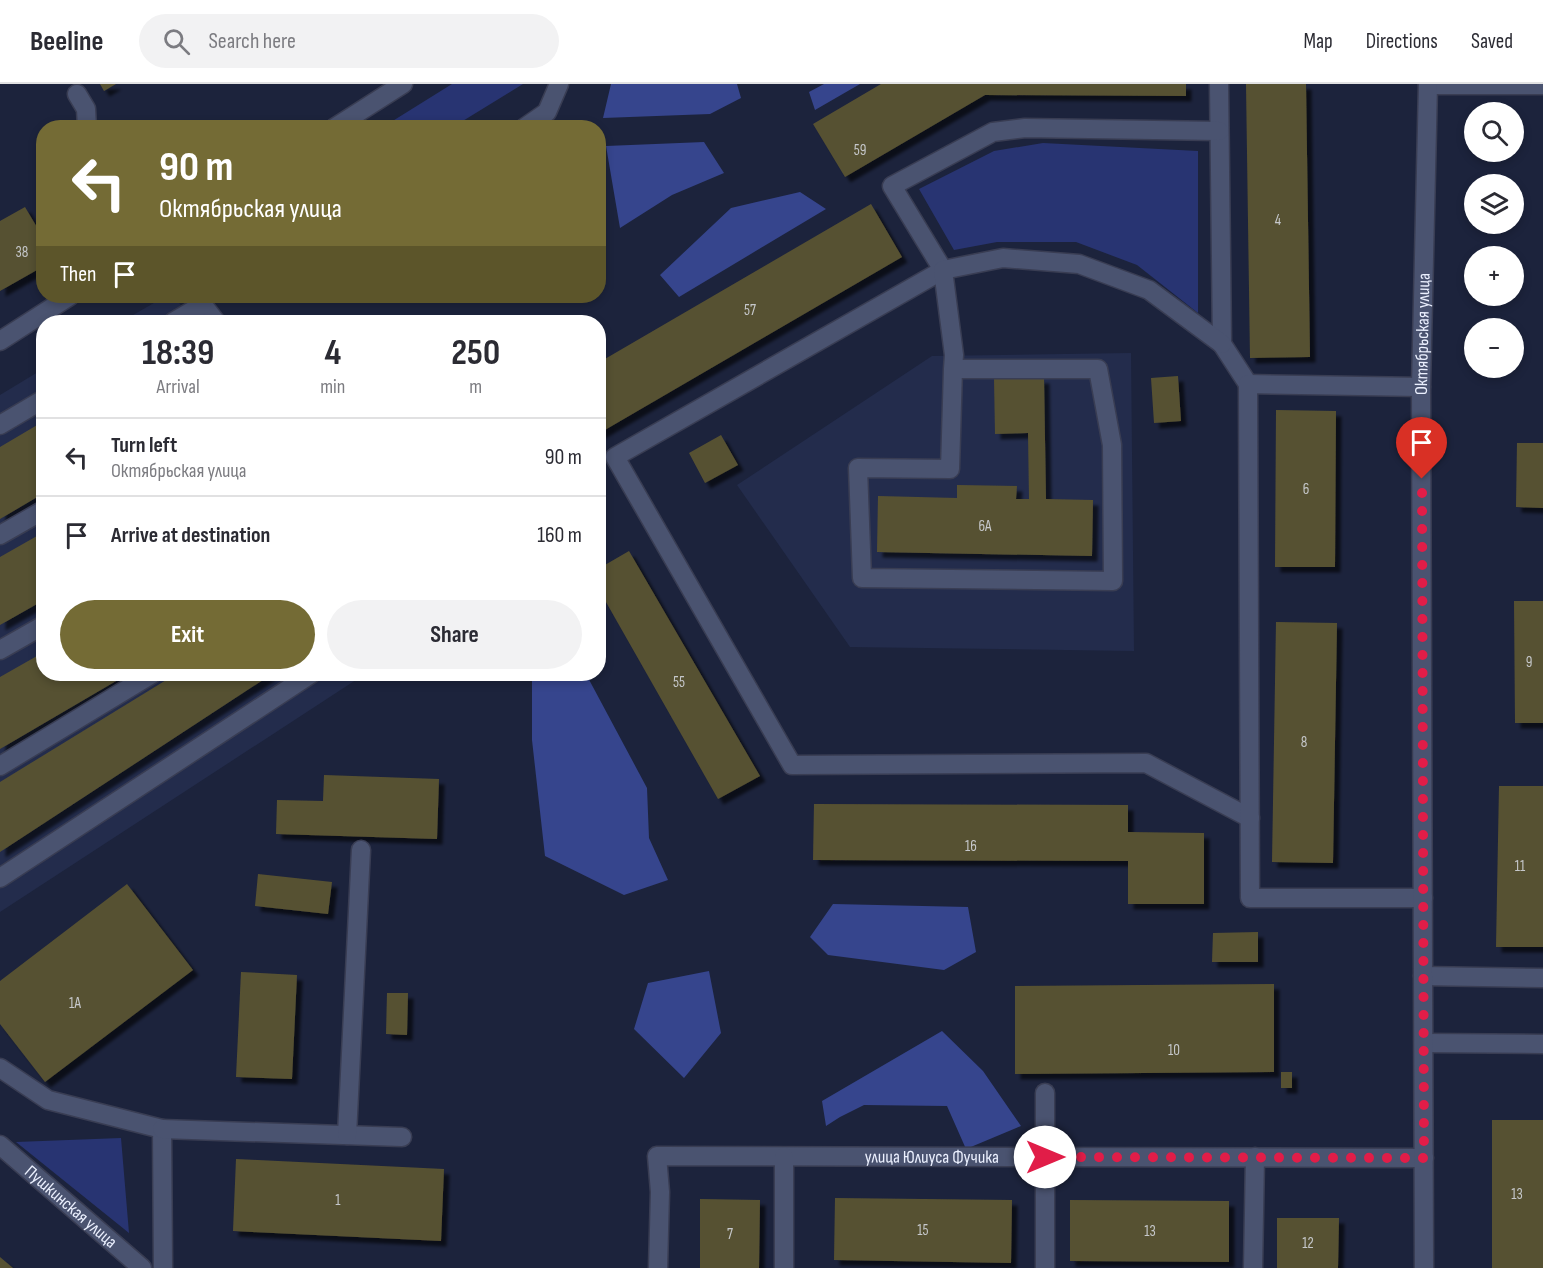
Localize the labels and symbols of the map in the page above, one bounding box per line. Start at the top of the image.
house number: 59 [854,141,866,160]
house number: 4 [1275,211,1281,230]
house number: 38 [16,243,28,262]
street label: Октябрьская улица [1410,273,1434,395]
house number: 57 [744,301,756,320]
pin [1396,417,1447,479]
house number: 6 [1303,480,1309,499]
house number: 6А [979,517,992,536]
house number: 9 [1526,653,1532,672]
house number: 55 [673,673,685,692]
house number: 8 [1301,733,1307,752]
house number: 16 [965,837,977,856]
house number: 11 [1515,857,1526,876]
house number: 1А [69,994,82,1013]
house number: 10 [1168,1041,1180,1060]
position arrow [1013,1125,1077,1189]
street label: улица Юлиуса Фучика [865,1146,999,1167]
street label: Пушкинская улица [21,1161,122,1252]
house number: 13 [1511,1185,1523,1204]
house number: 1 [335,1191,341,1210]
house number: 15 [917,1221,929,1240]
house number: 13 [1144,1222,1156,1241]
house number: 7 [727,1225,733,1244]
house number: 12 [1302,1234,1314,1253]

